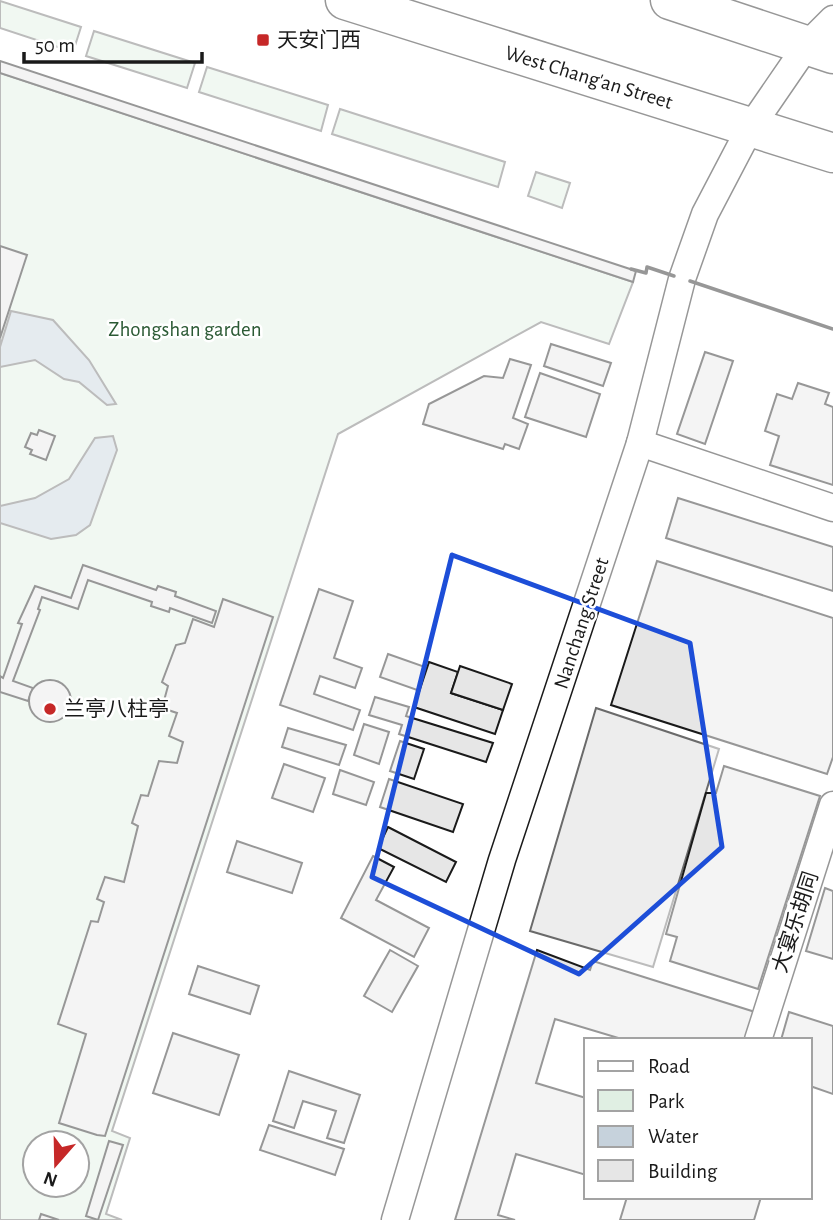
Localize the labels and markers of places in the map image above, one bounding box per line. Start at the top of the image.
place label: 天安门西 [277,29,361,51]
marker: 天安门西 [255,32,271,48]
place label: 兰亭八柱亭 [64,698,169,720]
marker: 兰亭八柱亭 [42,701,58,717]

